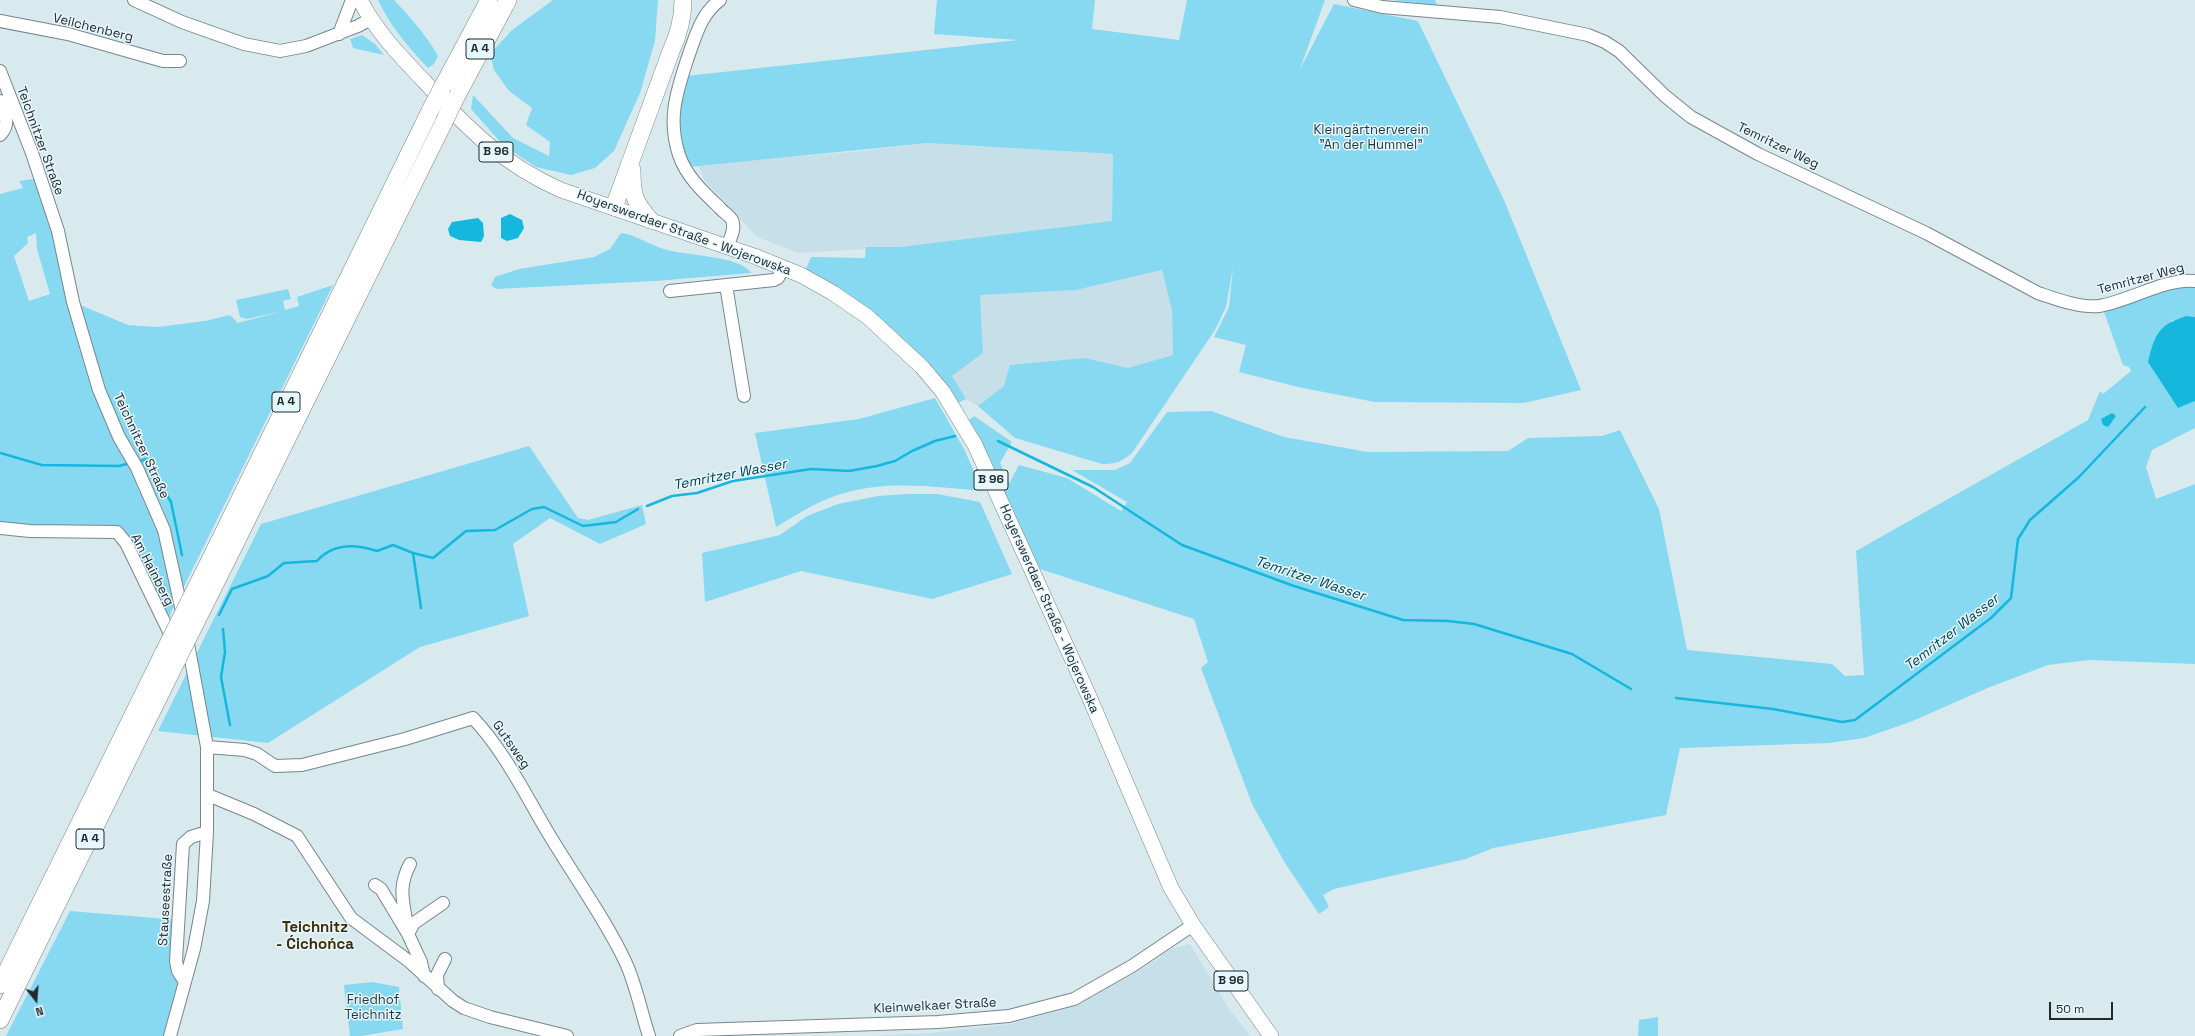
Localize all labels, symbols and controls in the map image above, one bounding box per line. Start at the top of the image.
street label: Veilchenberg [51,10,135,46]
road number: A 4 [466,39,494,59]
street label: Teichnitzer Straße [13,85,67,197]
street label: Temritzer Weg [1735,119,1821,173]
park label: Kleingärtnerverein "An der Hummel" [1313,122,1429,153]
road number: B 96 [479,142,513,162]
street label: Hoyerswerdaer Straße - Wojerowska [575,187,793,279]
street label: Temritzer Weg [2096,260,2186,298]
street label: Teichnitzer Straße [110,391,172,501]
road number: A 4 [272,392,300,412]
water label: Temritzer Wasser [672,456,788,494]
road number: B 96 [974,470,1008,490]
street label: Hoyerswerdaer Straße - Wojerowska [996,502,1102,716]
street label: Am Hainberg [127,531,177,609]
water label: Temritzer Wasser [1253,553,1367,605]
water label: Temritzer Wasser [1902,591,2002,675]
street label: Gutsweg [489,718,533,772]
road number: A 4 [76,829,104,849]
street label: Stauseestraße [156,854,176,946]
district label: Teichnitz - Ćichońca [276,919,354,954]
road number: B 96 [1214,971,1248,991]
north arrow [16,980,56,1020]
park label: Friedhof Teichnitz [345,992,401,1023]
scale bar [2051,994,2115,1020]
street label: Kleinwelkaer Straße [873,995,997,1017]
text: 50 m [2056,1001,2084,1017]
text: N [34,1004,45,1019]

